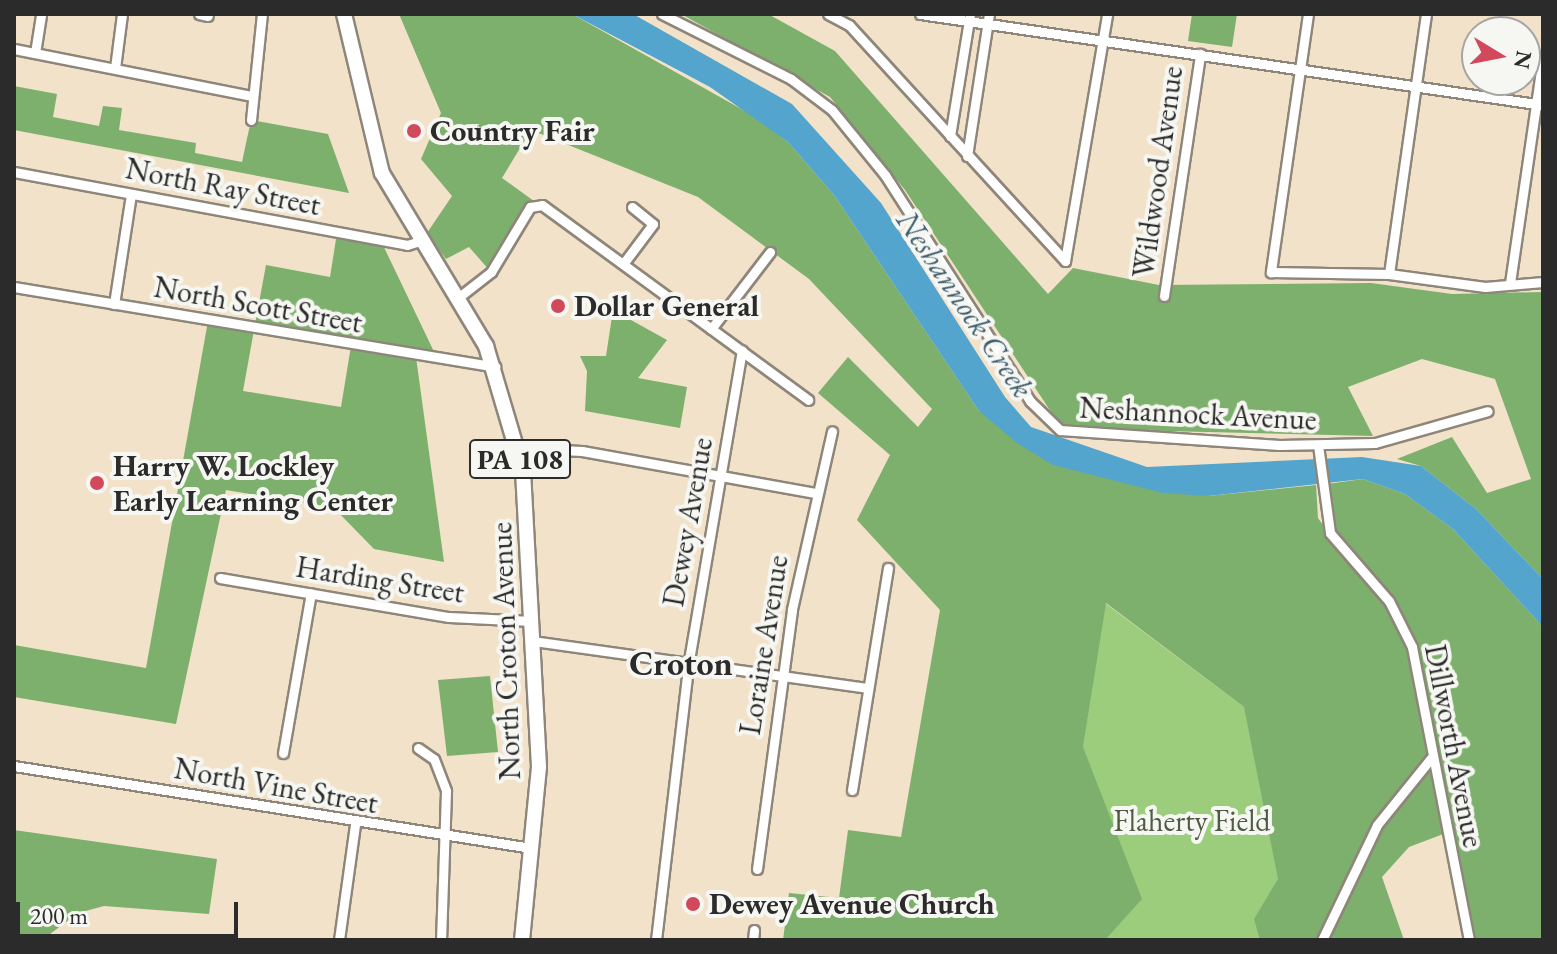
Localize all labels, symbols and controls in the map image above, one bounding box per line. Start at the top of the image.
north arrow [1461,16,1541,96]
text: N [1507,49,1539,71]
street label: Wildwood Avenue [1125,64,1191,280]
place label: Country Fair [430,113,595,149]
marker: Country Fair [405,122,423,140]
street label: North Ray Street [123,150,323,224]
water label: Neshannock Creek [888,203,1042,405]
street label: North Scott Street [151,269,365,341]
place label: Dollar General [574,288,759,324]
marker: Dollar General [549,297,567,315]
street label: Neshannock Avenue [1078,390,1318,438]
road number: PA 108 [468,435,572,483]
street label: Dewey Avenue [655,435,721,609]
place label: Harry W. Lockley Early Learning Center [113,448,393,518]
marker: Harry W. Lockley Early Learning Center [88,474,106,492]
street label: North Croton Avenue [484,522,528,780]
street label: Harding Street [293,549,467,611]
street label: Loraine Avenue [732,553,796,737]
street label: Dillworth Avenue [1417,641,1491,851]
district label: Croton [629,644,733,684]
street label: North Vine Street [172,750,380,822]
park label: Flaherty Field [1113,803,1271,839]
scale bar [20,886,242,936]
place label: Dewey Avenue Church [709,886,995,922]
marker: Dewey Avenue Church [684,895,702,913]
text: 200 m [30,900,88,931]

